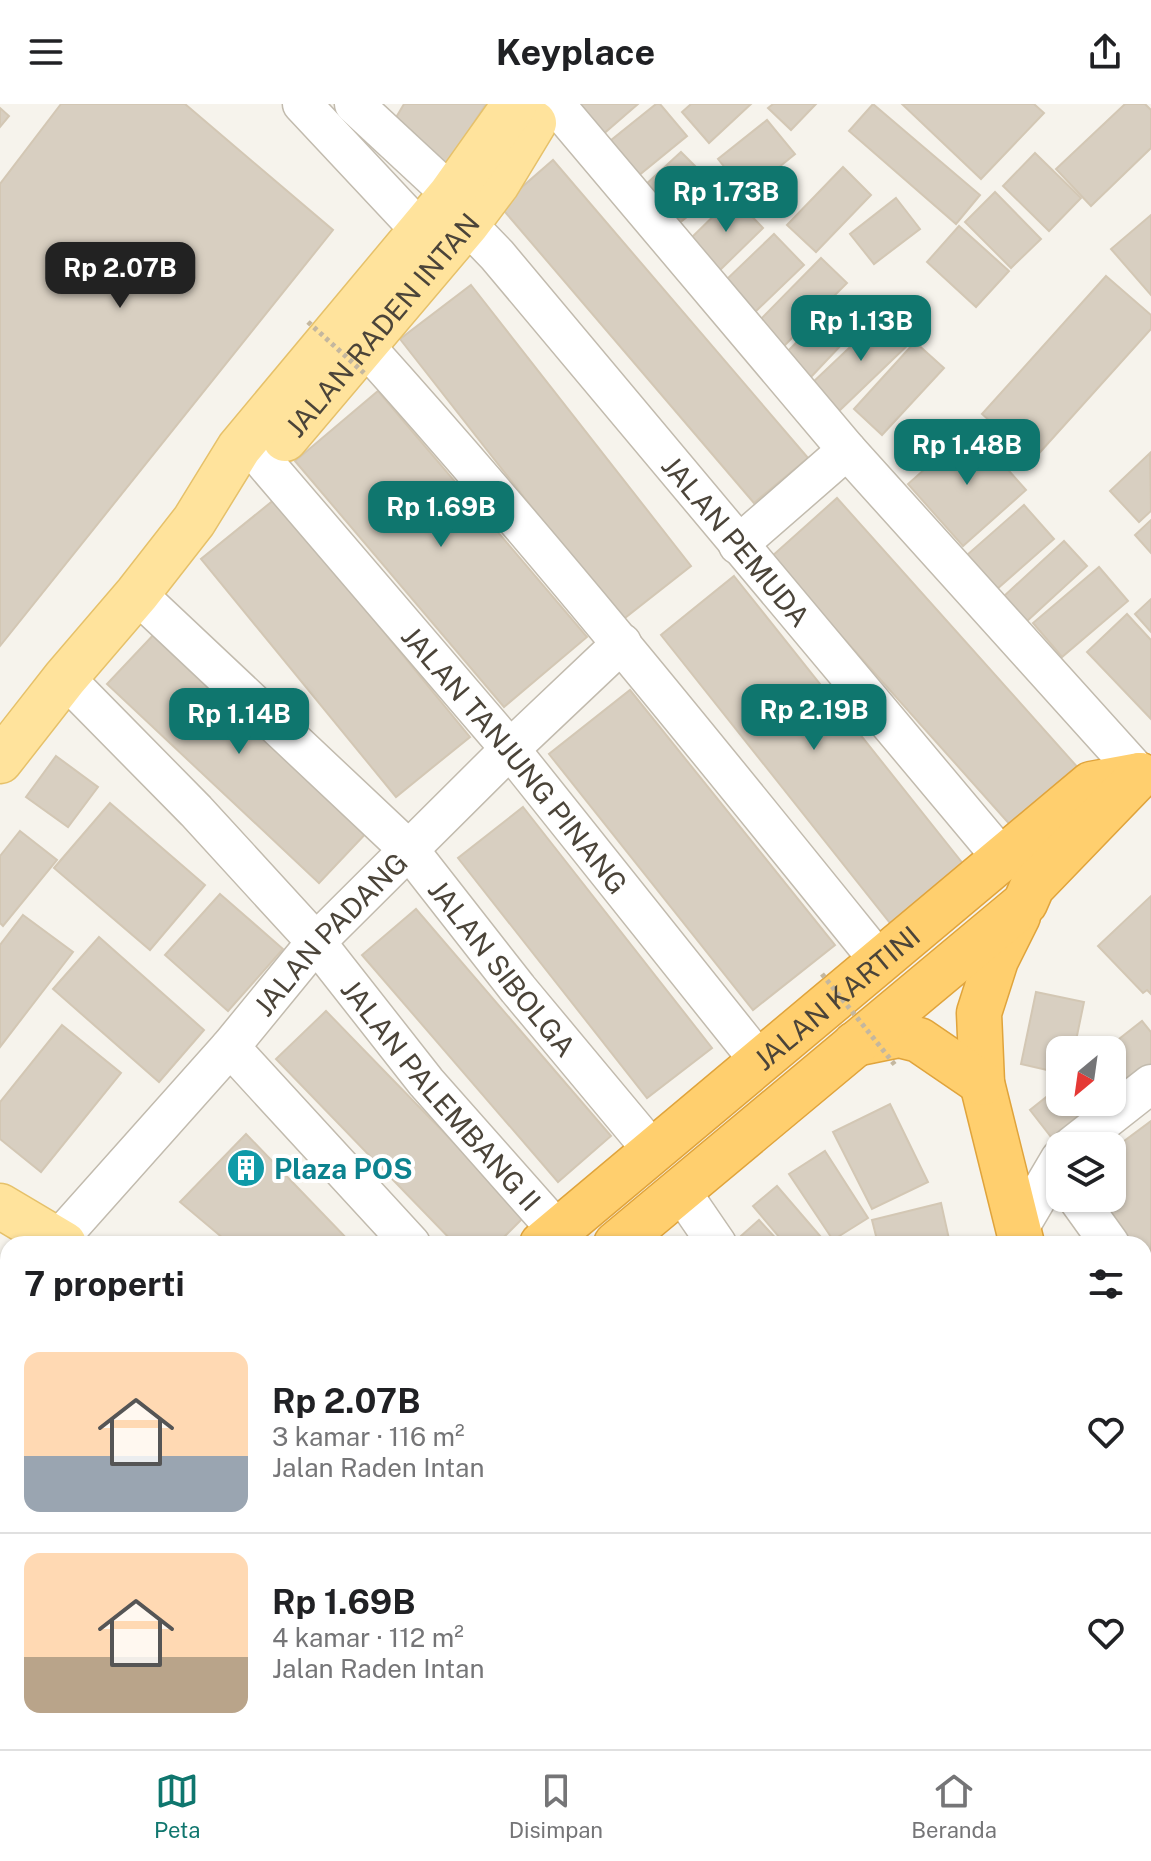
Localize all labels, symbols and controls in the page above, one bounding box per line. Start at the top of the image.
icon: menu [24,30,68,74]
icon: share [1083,30,1127,74]
text: Keyplace [496,31,655,73]
pin: Rp 1.73B [643,166,809,234]
text: Rp 1.73B [673,176,779,207]
street label: JALAN RADEN INTAN [278,206,486,443]
pin: Rp 2.07B [37,242,203,310]
text: Rp 2.07B [63,252,177,283]
pin: Rp 1.13B [778,295,944,363]
text: Rp 1.13B [809,305,913,336]
pin: Rp 1.48B [884,419,1050,487]
text: Rp 1.48B [912,429,1022,460]
street label: JALAN PEMUDA [656,449,817,633]
pin: Rp 1.69B [358,481,524,549]
text: Rp 1.69B [386,491,496,522]
street label: JALAN TANJUNG PINANG [395,619,635,900]
pin: Rp 2.19B [731,684,897,752]
pin: Rp 1.14B [156,688,322,756]
text: Rp 2.19B [759,694,869,725]
text: Rp 1.14B [187,698,291,729]
street label: JALAN PADANG [247,845,413,1022]
street label: JALAN SIBOLGA [422,873,583,1063]
street label: JALAN KARTINI [747,919,926,1076]
street label: JALAN PALEMBANG II [335,973,548,1217]
north arrow [1046,1036,1126,1116]
map controls [1046,1036,1126,1212]
button: layers [1046,1132,1126,1212]
building icon: Plaza POS [225,1147,267,1189]
place label: Plaza POS [274,1152,413,1185]
icon: filters [1084,1262,1128,1306]
text: 7 properti [24,1264,184,1304]
text: Rp 2.07B [272,1381,420,1421]
icon: home [88,1384,184,1480]
icon: heart [1084,1410,1128,1454]
text: 3 kamar · 116 m² [272,1421,464,1452]
text: Jalan Raden Intan [272,1452,484,1483]
text: Rp 1.69B [272,1582,416,1622]
icon: home [88,1585,184,1681]
icon: heart [1084,1611,1128,1655]
text: 4 kamar · 112 m² [272,1622,464,1653]
text: Jalan Raden Intan [272,1653,484,1684]
tab: Peta [154,1769,201,1843]
tab: Disimpan [509,1769,603,1843]
tab: Beranda [911,1769,997,1843]

